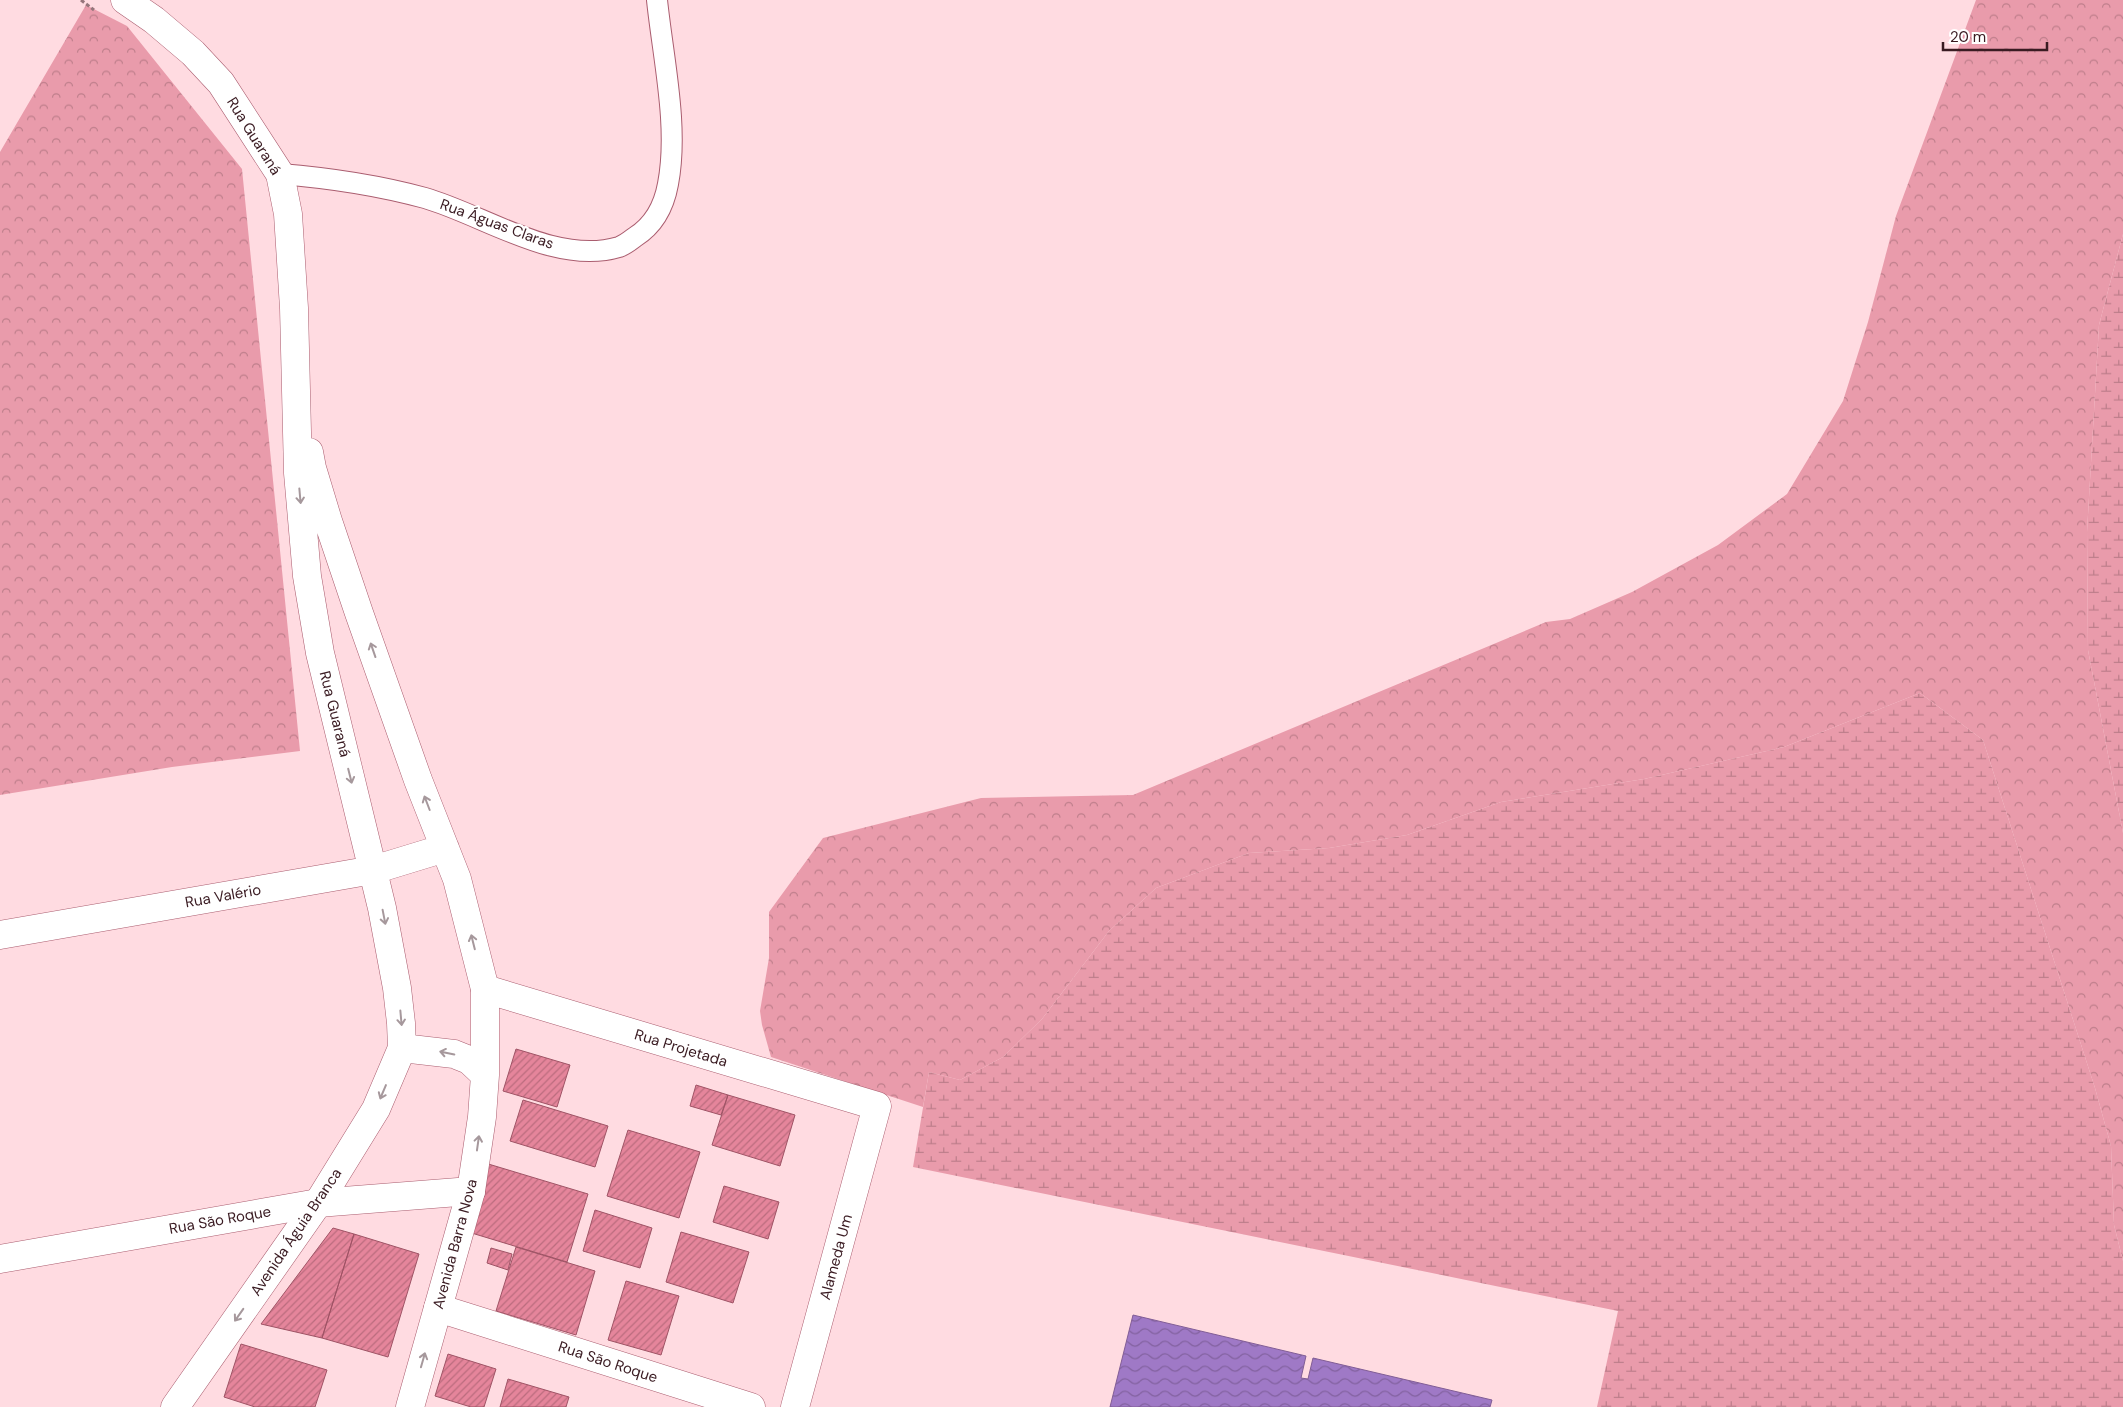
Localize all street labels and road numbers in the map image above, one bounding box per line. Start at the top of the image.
street label: Rua Guaraná [222,93,286,179]
street label: Rua Águas Claras [437,194,557,254]
street label: Rua Guaraná [315,669,355,759]
street label: Rua Valério [183,879,263,913]
street label: Rua Projetada [632,1024,730,1072]
street label: Avenida Águia Branca [246,1164,346,1300]
street label: Avenida Barra Nova [428,1177,482,1311]
street label: Rua São Roque [167,1201,273,1239]
street label: Alameda Um [815,1212,857,1302]
street label: Rua São Roque [556,1337,660,1387]

